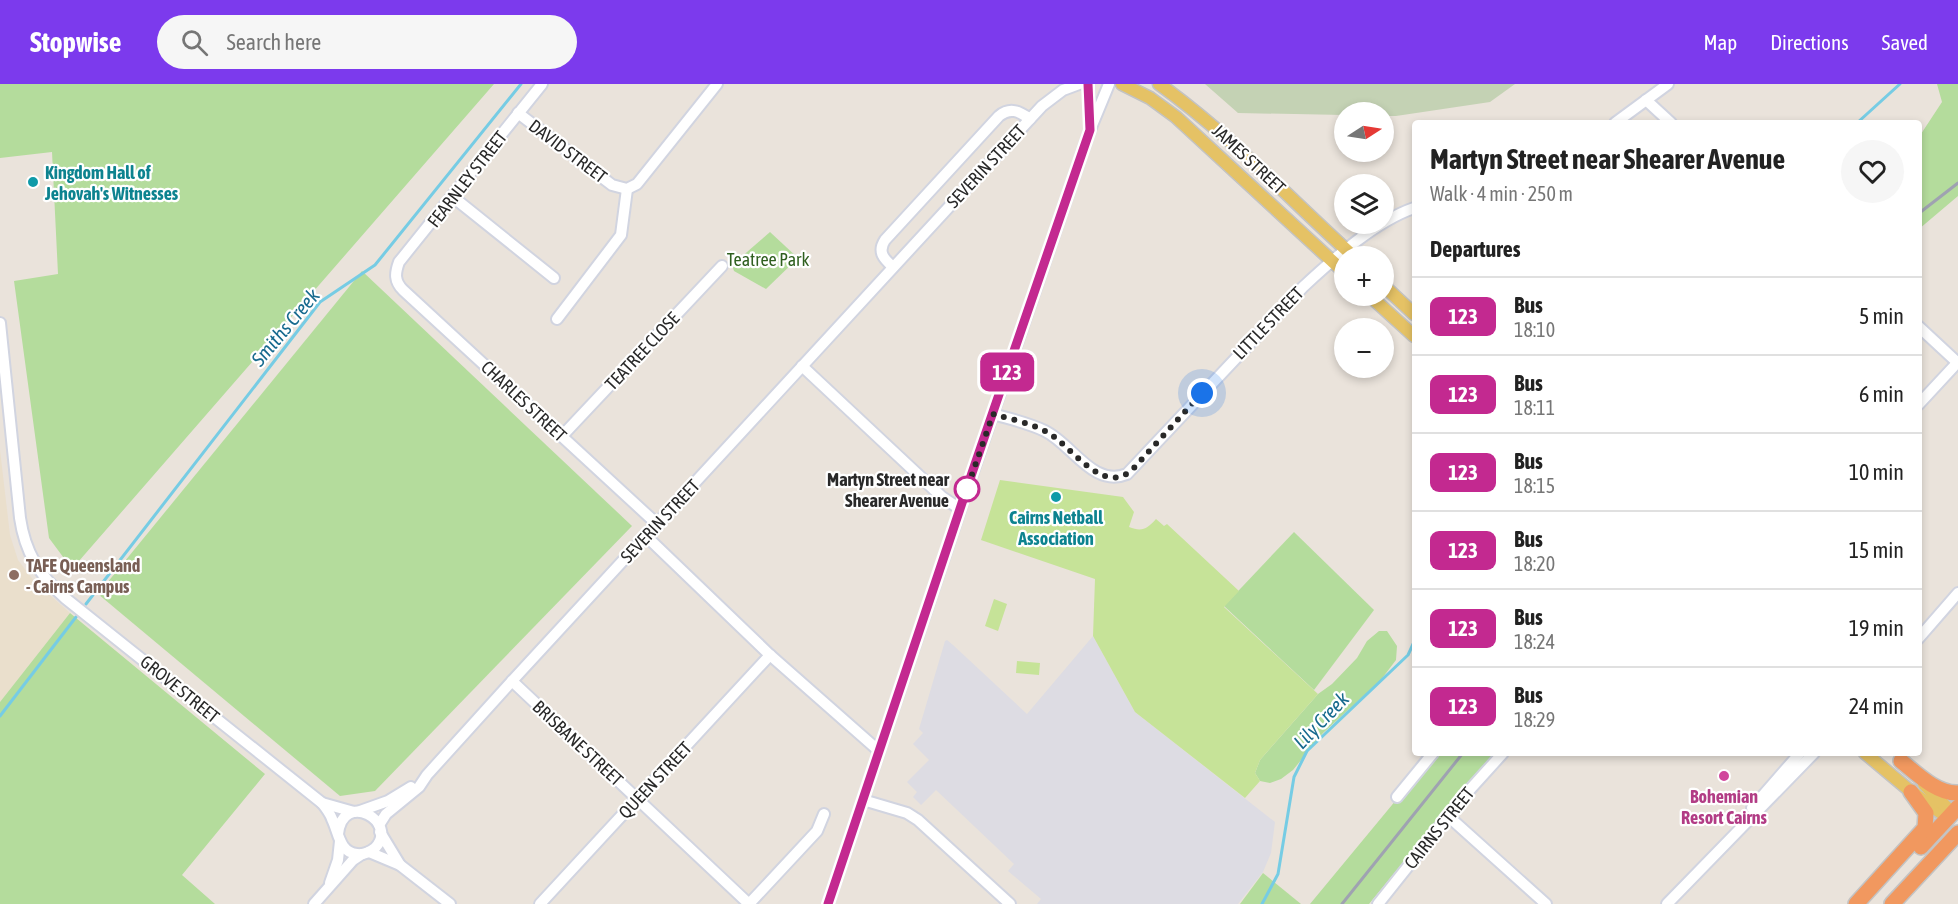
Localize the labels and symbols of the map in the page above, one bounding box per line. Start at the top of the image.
north arrow [1334,102,1394,162]
street label: DAVID STREET [525,115,611,187]
street label: SEVERIN STREET [942,120,1030,212]
street label: JAMES STREET [1208,120,1290,198]
street label: FEARNLEY STREET [423,127,511,231]
place label: Kingdom Hall of Jehovah's Witnesses [44,162,179,204]
marker: Kingdom Hall of Jehovah's Witnesses [26,175,40,189]
park label: Teatree Park [727,249,809,270]
street label: LITTLE STREET [1228,282,1308,363]
water label: Smiths Creek [245,284,324,371]
street label: TEATREE CLOSE [601,307,684,394]
line badge: 123 [972,352,1042,392]
street label: CHARLES STREET [477,356,571,446]
your location [1187,378,1217,408]
place label: Martyn Street near Shearer Avenue [827,469,950,511]
street label: SEVERIN STREET [616,475,704,567]
marker: Martyn Street near Shearer Avenue [954,476,980,502]
marker: Cairns Netball Association [1049,490,1063,504]
place label: Cairns Netball Association [1009,507,1103,549]
place label: TAFE Queensland - Cairns Campus [26,555,140,597]
marker: TAFE Queensland - Cairns Campus [7,568,21,582]
street label: GROVE STREET [136,651,224,727]
water label: Lily Creek [1289,687,1353,753]
street label: BRISBANE STREET [529,696,627,790]
street label: QUEEN STREET [614,737,696,823]
marker: Bohemian Resort Cairns [1717,769,1731,783]
street label: CAIRNS STREET [1400,783,1478,873]
place label: Bohemian Resort Cairns [1681,786,1768,828]

